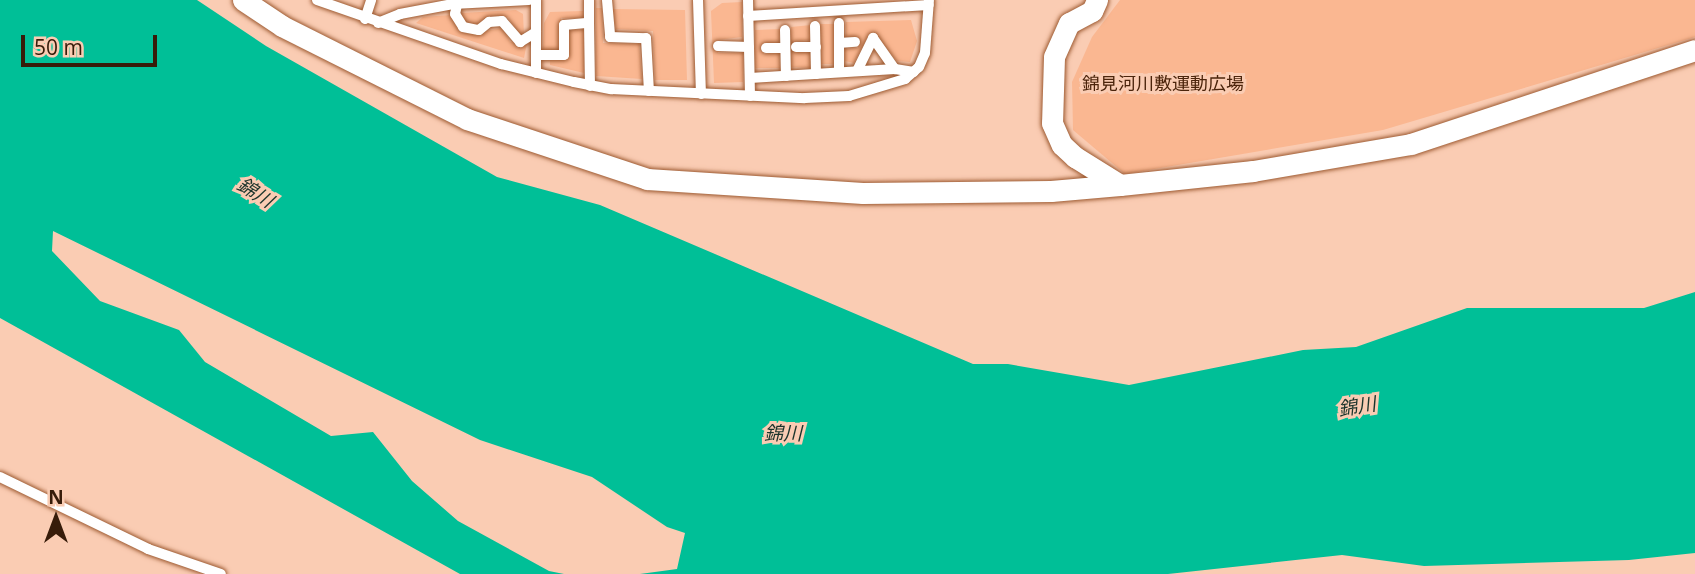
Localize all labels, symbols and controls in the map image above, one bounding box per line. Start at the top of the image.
scale bar [24,21,161,65]
text: 50 m [34,33,83,61]
park label: 錦見河川敷運動広場 [1082,72,1244,94]
water label: 錦川 [233,173,277,213]
water label: 錦川 [1336,393,1378,421]
water label: 錦川 [764,423,802,445]
north arrow [21,483,91,553]
text: N [48,484,64,510]

